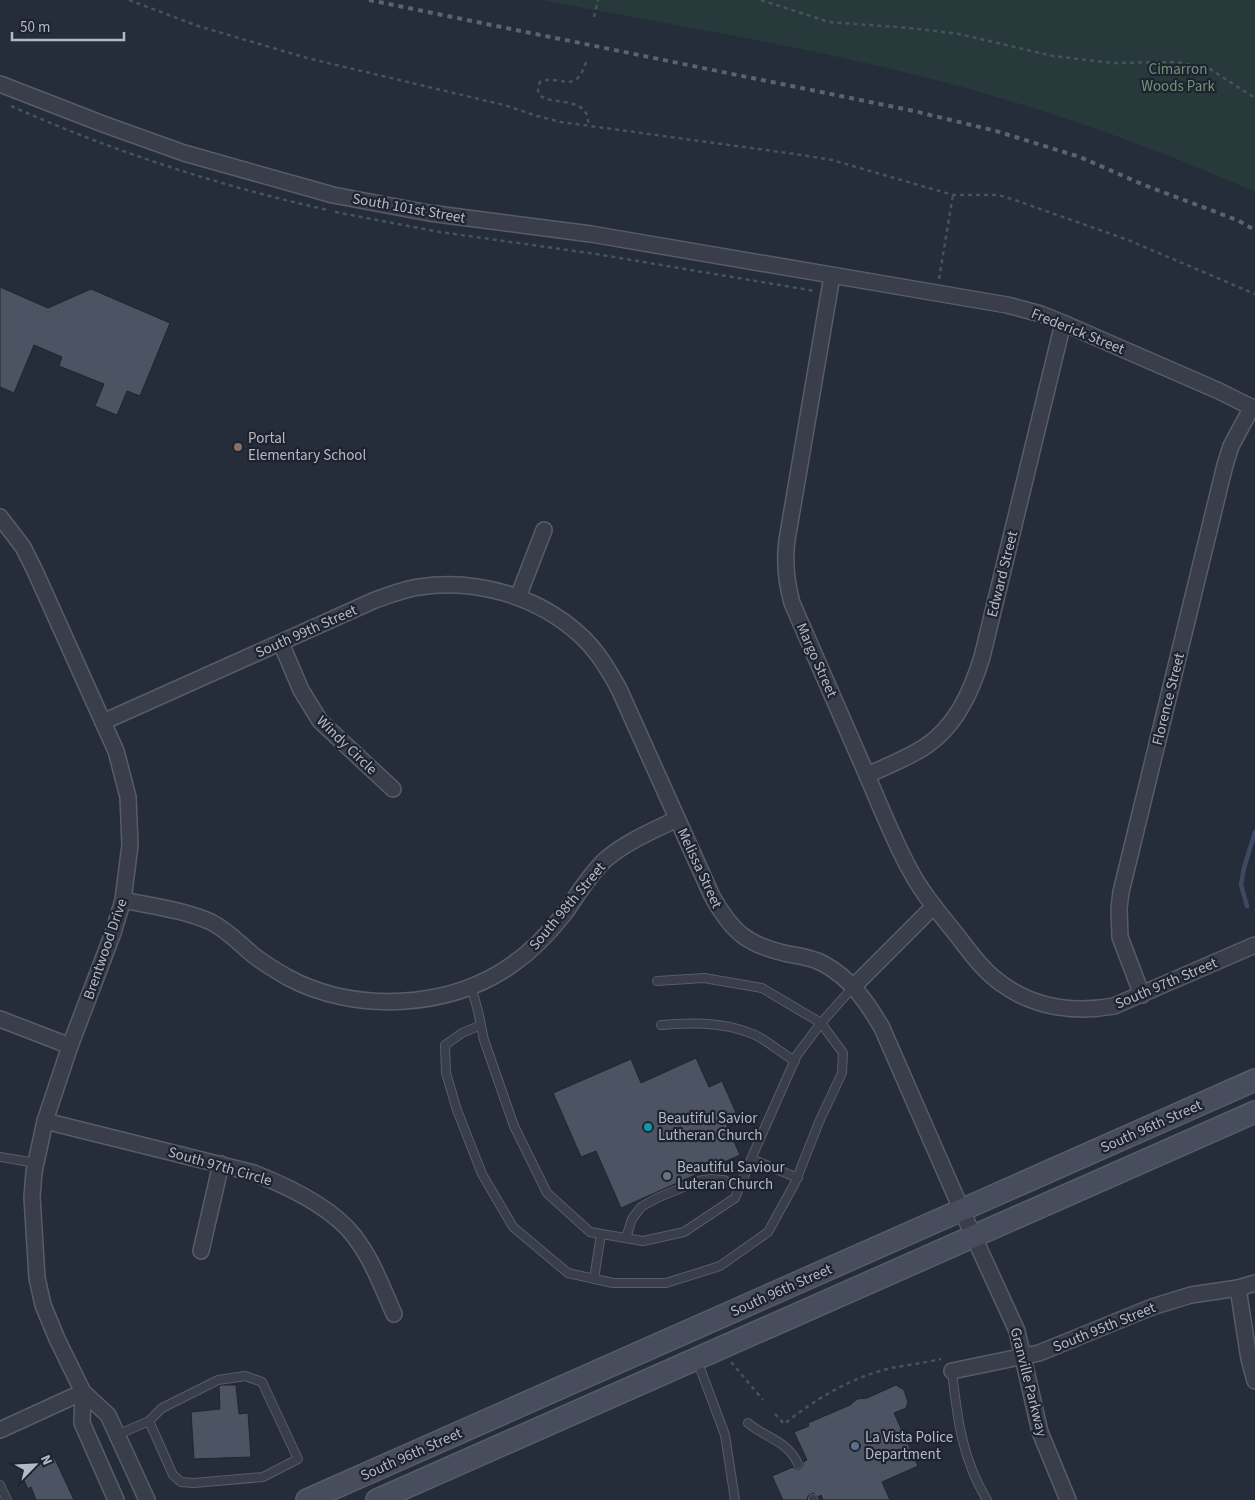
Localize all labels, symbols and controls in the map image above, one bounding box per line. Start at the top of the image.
scale bar [12,10,125,42]
text: 50 m [20,17,50,38]
park label: Cimarron Woods Park [1141,59,1215,97]
street label: South 101st Street [351,188,467,229]
street label: Frederick Street [1028,303,1128,360]
place label: Portal Elementary School [248,428,366,466]
marker: Portal Elementary School [232,441,244,453]
street label: Edward Street [982,529,1023,619]
street label: South 99th Street [252,600,360,663]
street label: Margo Street [791,620,842,701]
street label: Florence Street [1147,651,1190,748]
street label: Windy Circle [312,711,382,780]
street label: Melissa Street [672,825,727,912]
street label: South 98th Street [524,858,611,955]
street label: Brentwood Drive [78,896,133,1002]
street label: South 97th Street [1112,952,1221,1014]
street label: South 96th Street [1097,1095,1205,1158]
place label: Beautiful Savior Lutheran Church [658,1108,763,1146]
marker: Beautiful Savior Lutheran Church [642,1121,654,1133]
street label: South 97th Circle [165,1142,274,1191]
place label: Beautiful Saviour Luteran Church [677,1157,785,1195]
marker: Beautiful Saviour Luteran Church [661,1170,673,1182]
street label: South 96th Street [727,1259,835,1322]
street label: South 95th Street [1050,1297,1159,1358]
street label: Granville Parkway [1005,1325,1052,1439]
street label: South 96th Street [357,1423,465,1486]
place label: La Vista Police Department [865,1427,953,1465]
north arrow [10,1440,60,1490]
marker: La Vista Police Department [849,1440,861,1452]
text: N [35,1452,57,1468]

